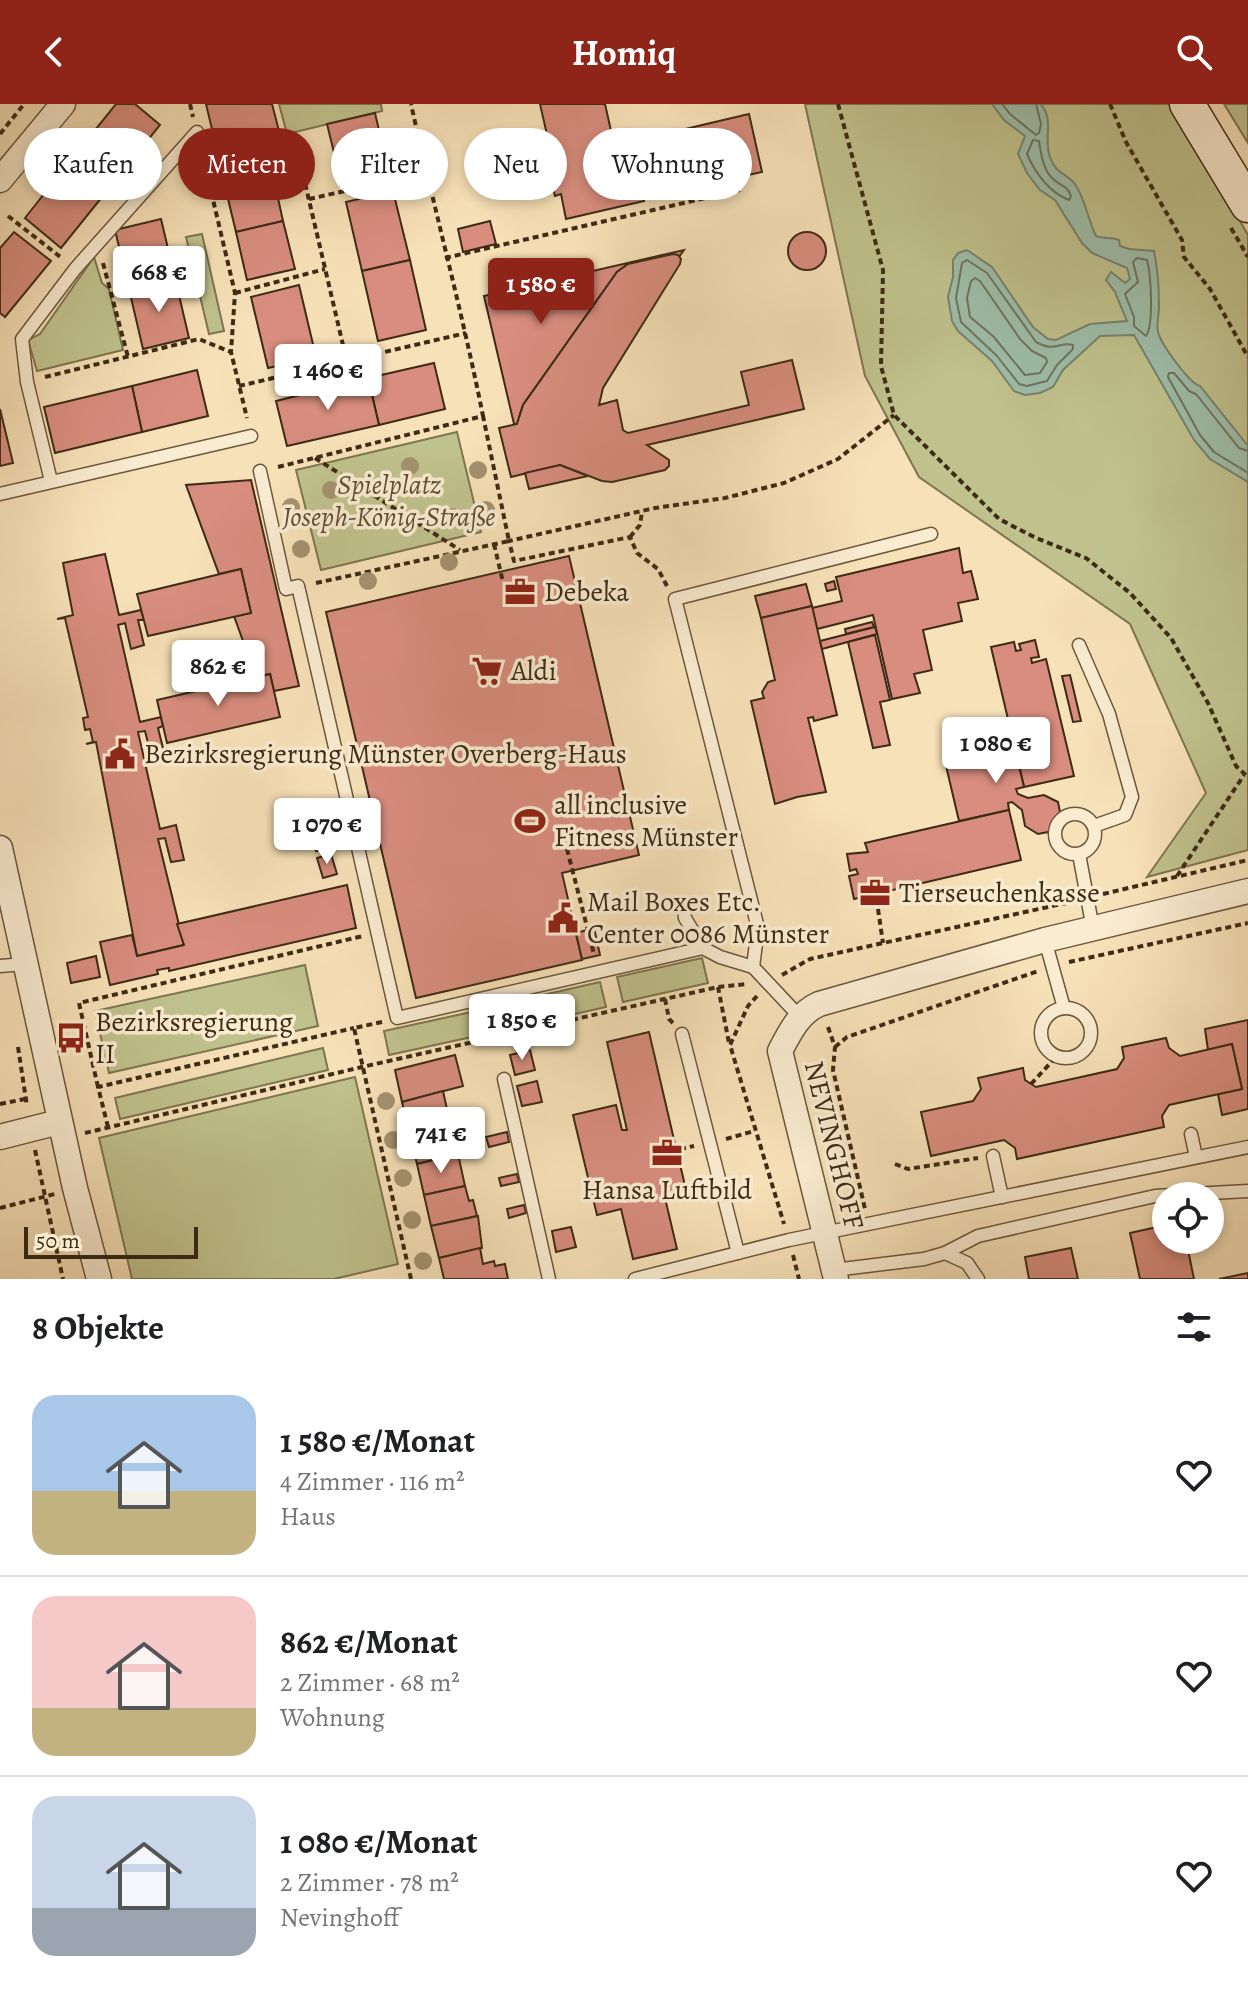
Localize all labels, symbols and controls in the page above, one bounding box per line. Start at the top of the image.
text: Homiq [572,28,676,77]
icon: back [32,30,76,74]
icon: search [1172,30,1216,74]
chip: Kaufen [24,128,162,200]
chip: Mieten [178,128,315,200]
chip: Filter [331,128,448,200]
chip: Neu [464,128,567,200]
chip: Wohnung [583,128,752,200]
pin: 668 € [103,246,215,314]
text: 668 € [131,254,187,289]
pin: 1 580 € [467,258,615,326]
text: 1 580 € [506,266,576,301]
pin: 1 460 € [254,344,402,412]
text: 1 460 € [293,352,363,387]
park label: Spielplatz Joseph-König-Straße [282,466,495,536]
place label: Debeka [544,573,629,611]
office icon: Debeka [503,575,537,609]
pin: 862 € [162,640,274,708]
text: 862 € [190,648,246,683]
place label: Aldi [510,652,557,690]
supermarket icon: Aldi [470,654,504,688]
pin: 1 080 € [922,717,1070,785]
text: 1 080 € [960,725,1032,760]
place label: Bezirksregierung Münster Overberg-Haus [144,735,627,773]
public building icon: Bezirksregierung Münster Overberg-Haus [103,737,137,771]
place label: all inclusive Fitness Münster [554,786,739,856]
pin: 1 070 € [253,798,401,866]
sports icon: all inclusive Fitness Münster [513,804,547,838]
text: 1 070 € [292,806,362,841]
place label: Tierseuchenkasse [899,874,1100,912]
office icon: Tierseuchenkasse [858,876,892,910]
place label: Mail Boxes Etc. Center 0086 Münster [587,883,830,953]
public building icon: Mail Boxes Etc. Center 0086 Münster [546,901,580,935]
pin: 1 850 € [448,994,596,1062]
text: 1 850 € [487,1002,557,1037]
place label: Bezirksregierung II [95,1003,293,1073]
bus stop icon: Bezirksregierung II [54,1021,88,1055]
street label: NEVINGHOFF [795,1057,873,1233]
pin: 741 € [385,1107,497,1175]
text: 741 € [415,1115,467,1150]
office icon: Hansa Luftbild [650,1136,684,1170]
place label: Hansa Luftbild [582,1171,753,1209]
map controls [1152,1182,1224,1254]
button: locate [1152,1182,1224,1254]
scale bar [24,1223,198,1259]
text: 50 m [36,1226,80,1256]
text: 8 Objekte [32,1304,164,1351]
icon: filters [1172,1305,1216,1349]
text: 1 580 €/Monat [280,1417,475,1464]
icon: home [96,1427,192,1523]
icon: heart [1172,1453,1216,1497]
text: 4 Zimmer · 116 m² [280,1464,464,1499]
text: Haus [280,1499,336,1534]
text: 862 €/Monat [280,1618,458,1665]
icon: home [96,1628,192,1724]
icon: heart [1172,1654,1216,1698]
text: 2 Zimmer · 68 m² [280,1665,460,1700]
text: Wohnung [280,1700,385,1735]
text: 1 080 €/Monat [280,1818,478,1865]
icon: home [96,1828,192,1924]
icon: heart [1172,1854,1216,1898]
text: 2 Zimmer · 78 m² [280,1865,459,1900]
text: Nevinghoff [280,1900,399,1935]

